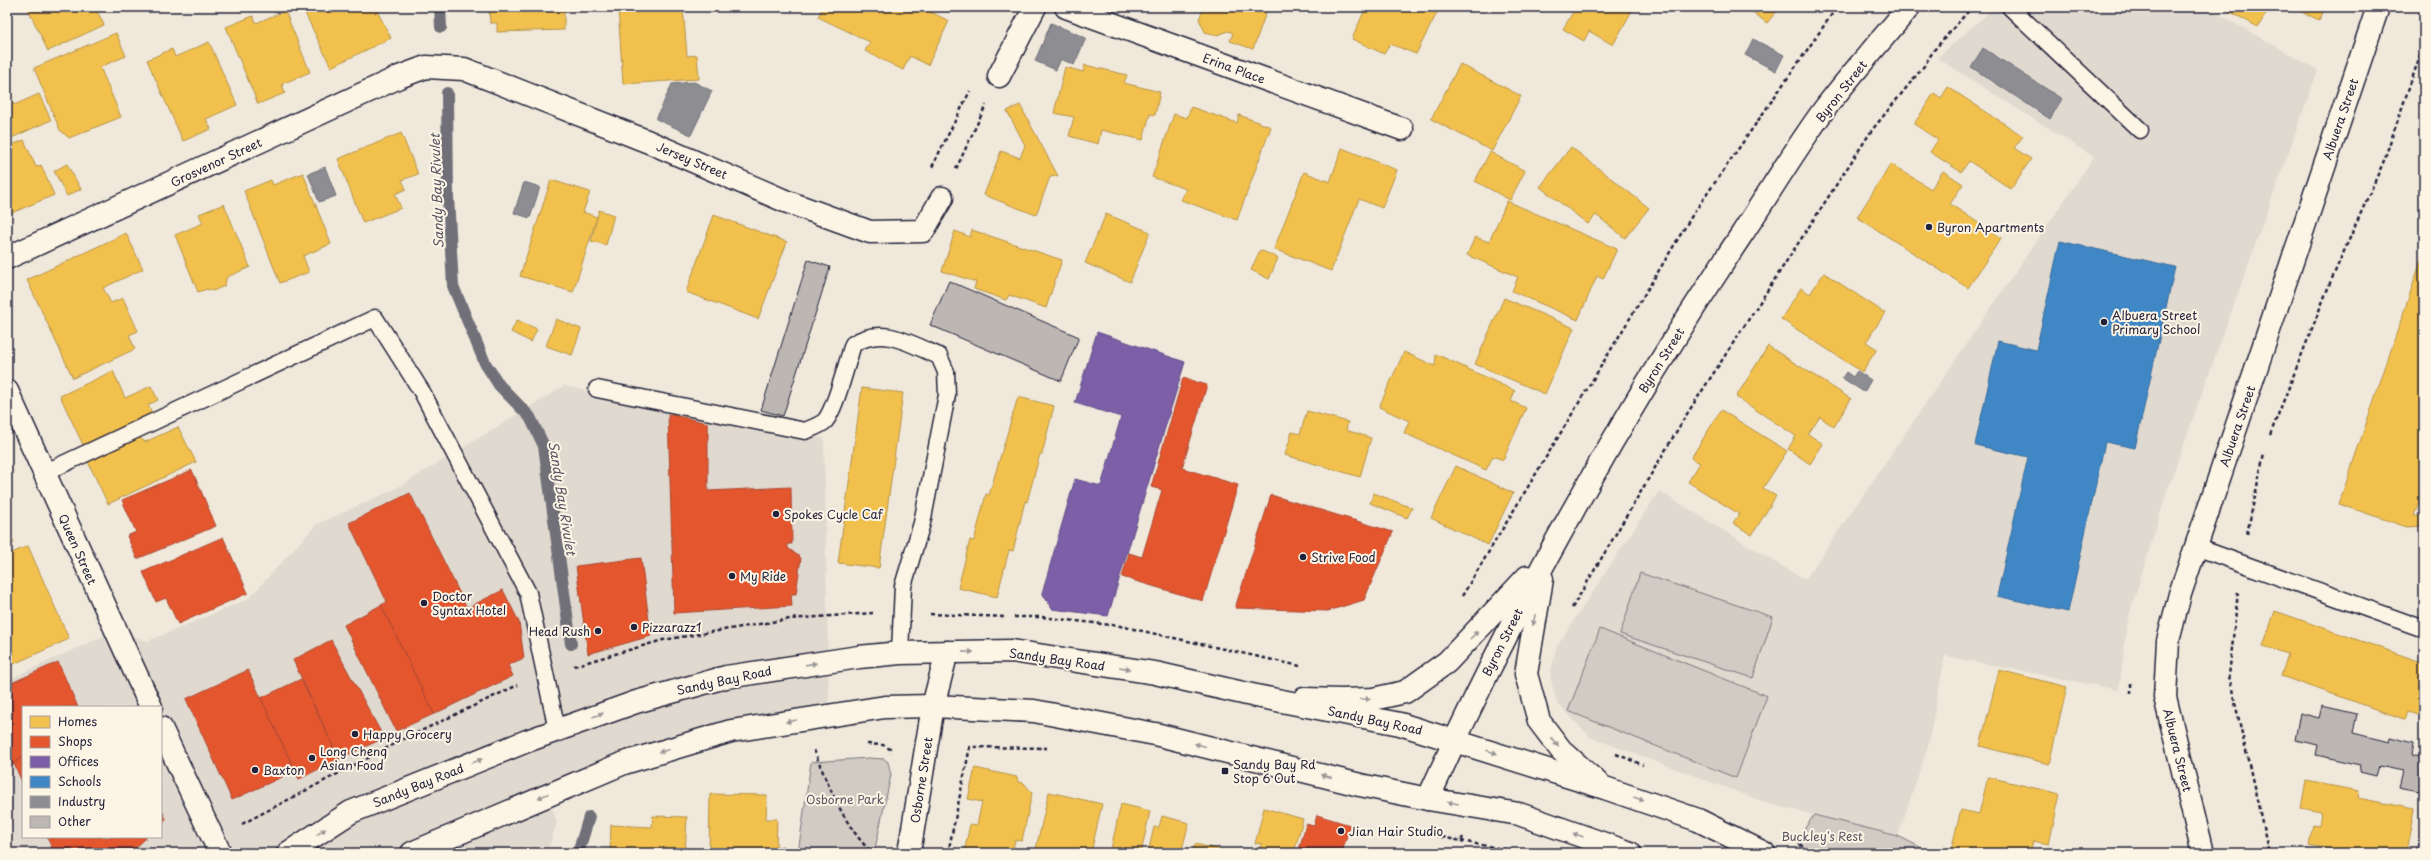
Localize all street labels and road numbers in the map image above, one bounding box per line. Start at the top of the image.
street label: Erina Place [1200,48,1268,88]
street label: Byron Street [1811,56,1871,126]
street label: Albuera Street [2318,76,2362,162]
street label: Grosvenor Street [167,133,265,191]
street label: Jersey Street [654,137,731,183]
street label: Byron Street [1634,324,1688,396]
street label: Albuera Street [2215,383,2259,469]
street label: Queen Street [54,511,102,587]
street label: Byron Street [1477,605,1527,679]
street label: Sandy Bay Road [1008,643,1106,675]
street label: Sandy Bay Road [675,661,773,699]
street label: Sandy Bay Road [1326,701,1424,739]
street label: Albuera Street [2159,707,2197,794]
street label: Osborne Street [905,736,937,824]
street label: Sandy Bay Road [370,759,466,811]

